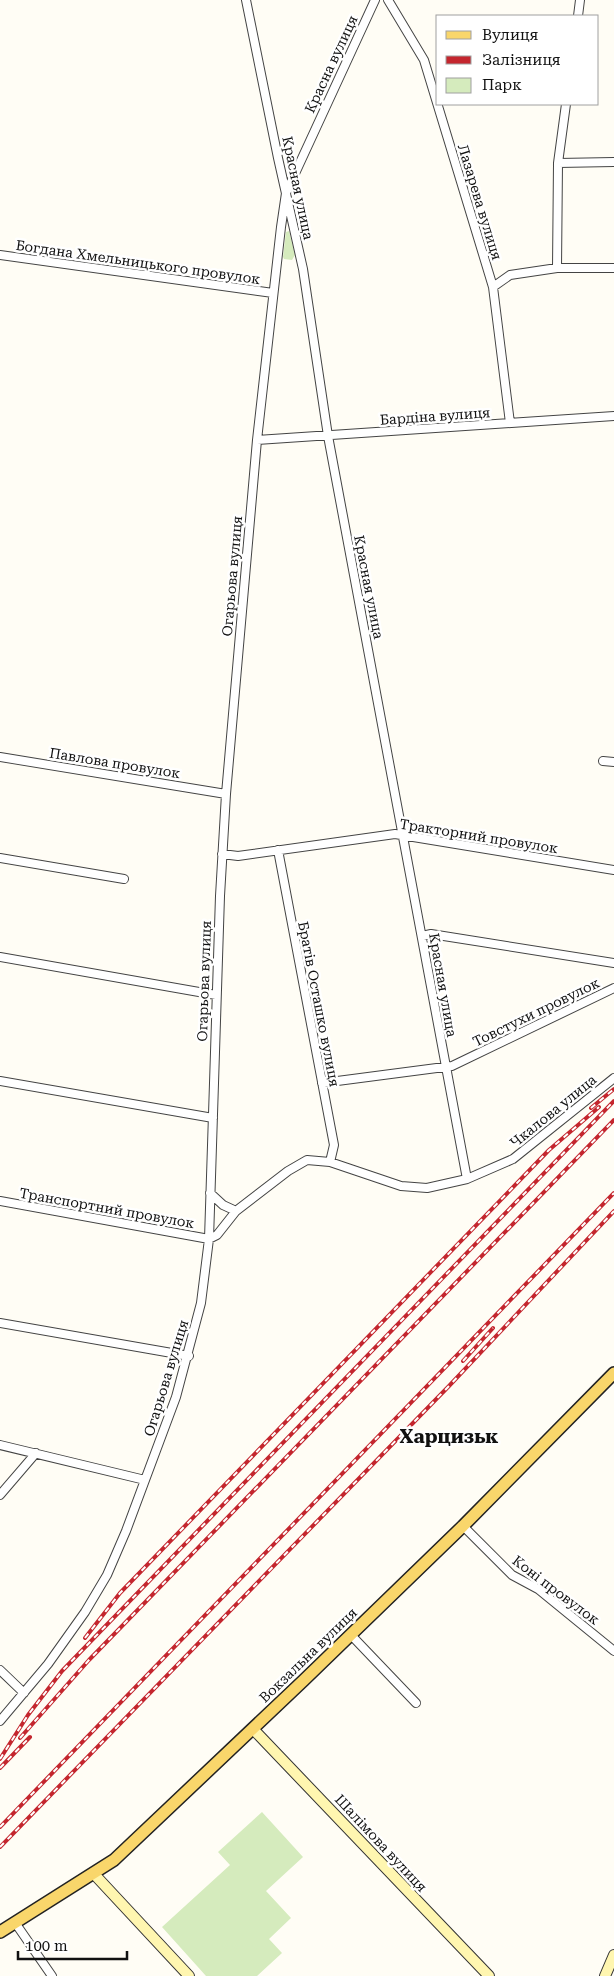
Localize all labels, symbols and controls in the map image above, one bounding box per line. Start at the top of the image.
street label: Красна вулиця [301,13,361,115]
legend [436,15,599,105]
text: Вулиця [482,26,538,44]
text: Залізниця [482,51,561,69]
text: Парк [482,76,522,94]
street label: Красная улица [279,135,317,242]
street label: Лазарева вулиця [455,142,505,262]
street label: Богдана Хмельницького провулок [15,237,261,287]
street label: Бардіна вулиця [379,404,491,428]
street label: Огарьова вулиця [219,515,245,637]
street label: Красная улица [351,534,387,641]
street label: Павлова провулок [48,745,182,781]
street label: Тракторний провулок [399,816,560,856]
street label: Огарьова вулиця [194,920,214,1042]
street label: Братів Осташко вулиця [295,920,343,1088]
street label: Красная улица [426,932,460,1039]
street label: Товстухи провулок [470,974,602,1050]
street label: Чкалова улица [507,1071,600,1151]
street label: Транспортний провулок [18,1185,196,1231]
street label: Огарьова вулиця [141,1318,191,1438]
district label: Харцизьк [400,1425,498,1448]
street label: Коні провулок [509,1552,603,1628]
street label: Вокзальна вулиця [256,1604,360,1706]
street label: Шалімова вулиця [332,1791,430,1895]
scale bar [18,1928,126,1960]
text: 100 m [25,1937,68,1955]

